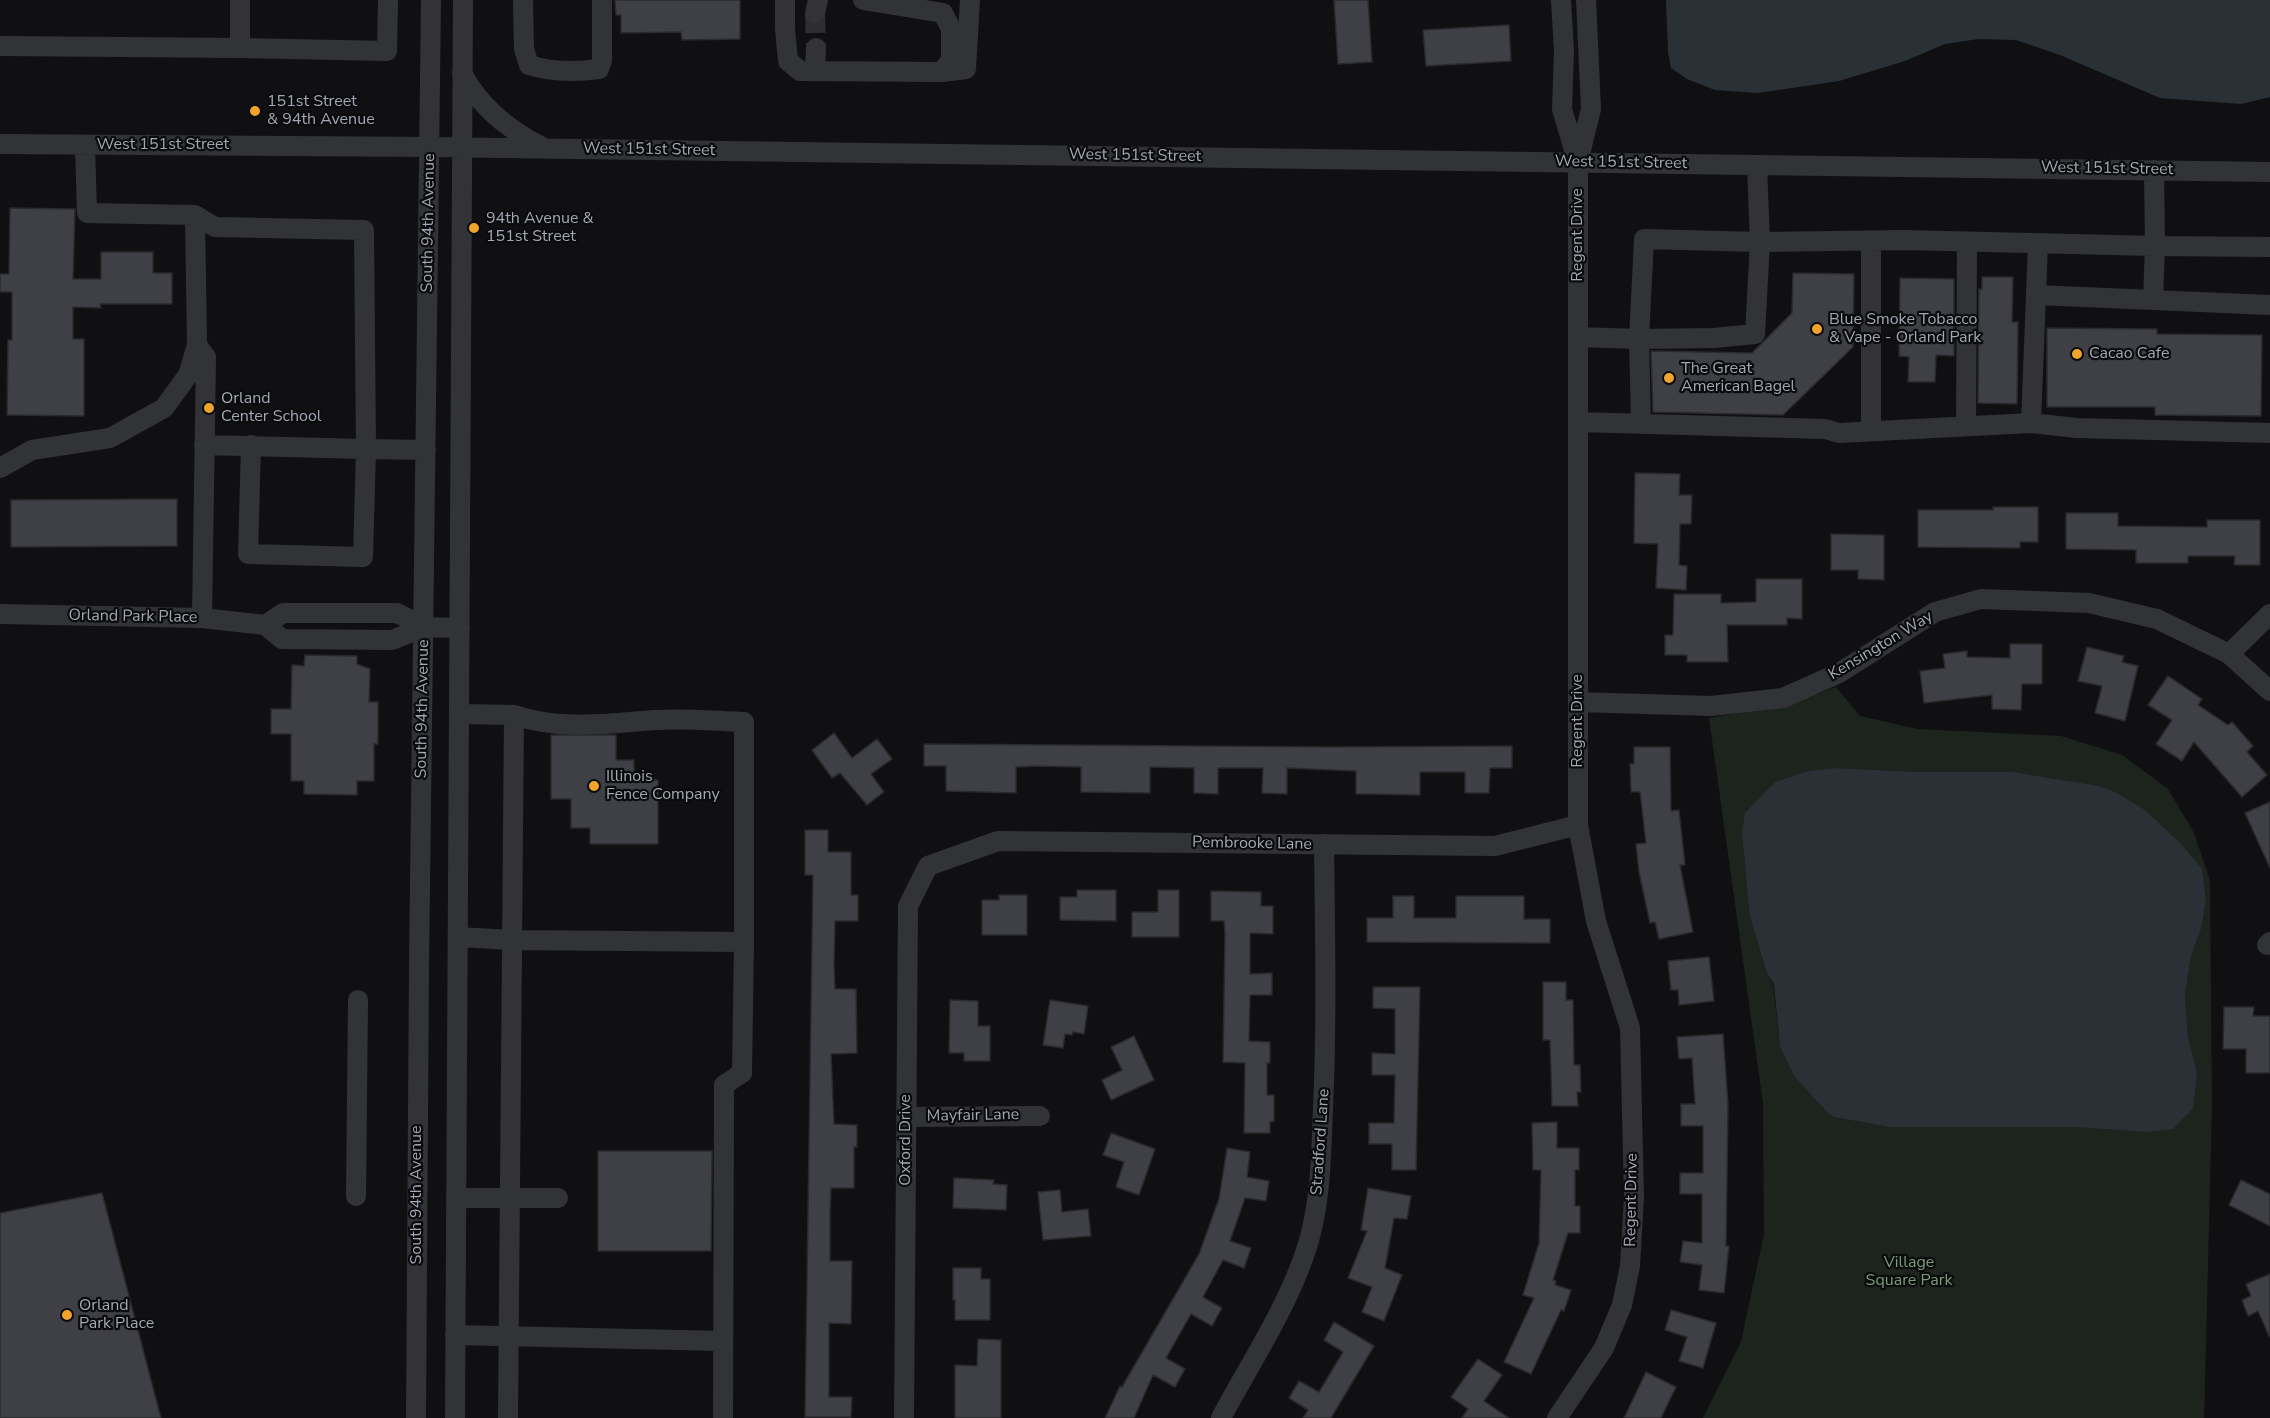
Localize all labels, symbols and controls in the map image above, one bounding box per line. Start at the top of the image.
place label: 151st Street & 94th Avenue [267,92,375,130]
marker: 151st Street & 94th Avenue [248,104,262,118]
street label: West 151st Street [97,135,229,155]
street label: West 151st Street [583,139,715,161]
street label: West 151st Street [1069,145,1201,167]
street label: West 151st Street [1555,152,1687,174]
street label: South 94th Avenue [418,153,440,293]
street label: West 151st Street [2041,158,2173,180]
street label: Regent Drive [1568,188,1588,282]
place label: 94th Avenue & 151st Street [486,209,594,247]
marker: 94th Avenue & 151st Street [467,221,481,235]
place label: Blue Smoke Tobacco & Vape - Orland Park [1829,310,1981,348]
marker: Blue Smoke Tobacco & Vape - Orland Park [1810,322,1824,336]
place label: Cacao Cafe [2089,344,2169,364]
marker: Cacao Cafe [2070,347,2084,361]
place label: The Great American Bagel [1681,359,1795,397]
marker: The Great American Bagel [1662,371,1676,385]
place label: Orland Center School [221,389,322,427]
marker: Orland Center School [202,401,216,415]
street label: Orland Park Place [68,606,198,628]
street label: Kensington Way [1825,607,1937,685]
street label: South 94th Avenue [412,639,434,779]
street label: Regent Drive [1568,674,1588,768]
place label: Illinois Fence Company [606,767,720,805]
marker: Illinois Fence Company [587,779,601,793]
street label: Pembrooke Lane [1192,833,1312,855]
street label: Stradford Lane [1308,1088,1334,1196]
street label: Oxford Drive [896,1094,916,1186]
street label: Mayfair Lane [927,1106,1019,1126]
street label: South 94th Avenue [407,1126,427,1264]
street label: Regent Drive [1622,1153,1642,1247]
park label: Village Square Park [1866,1253,1952,1291]
place label: Orland Park Place [79,1296,154,1334]
marker: Orland Park Place [60,1308,74,1322]

